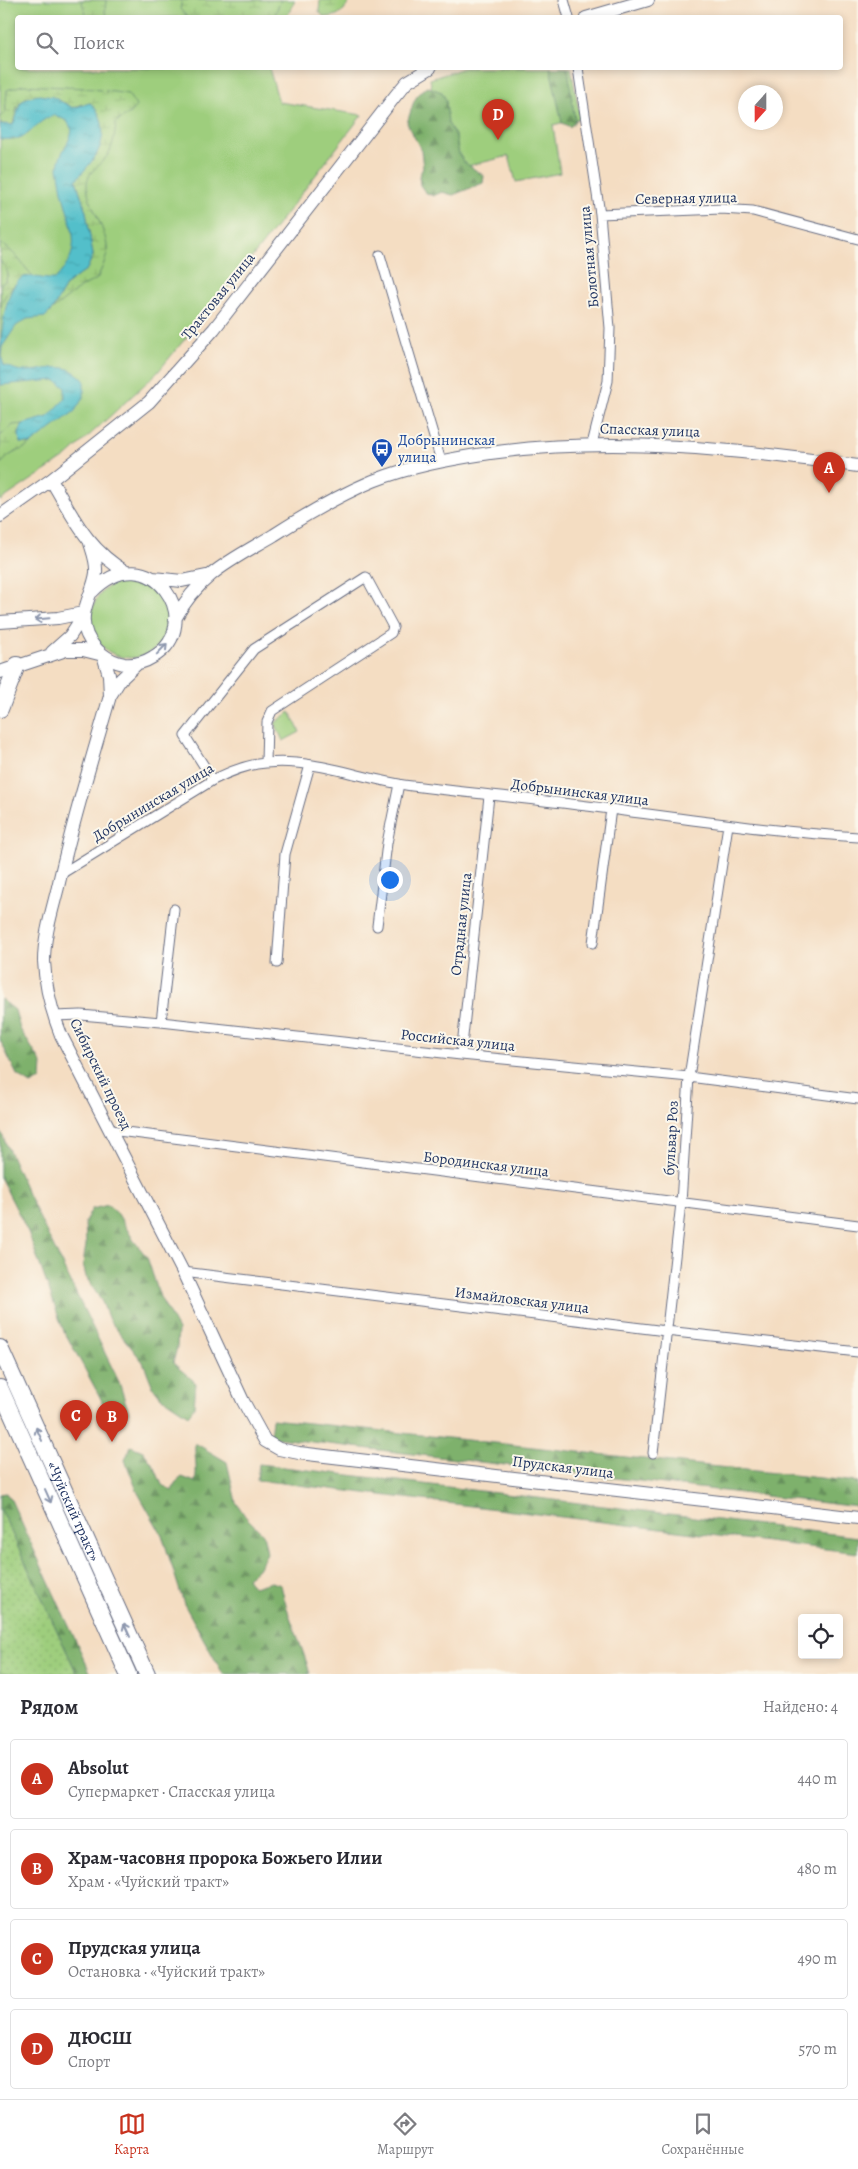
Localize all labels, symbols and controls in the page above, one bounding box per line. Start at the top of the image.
search box [15,15,843,70]
icon: search [33,29,61,57]
text: Поиск [73,30,125,56]
north arrow [738,85,783,130]
pin: D [482,99,514,140]
street label: Северная улица [635,187,737,209]
street label: Болотная улица [575,205,603,309]
street label: Трактовая улица [177,248,260,344]
street label: Спасская улица [600,418,701,442]
place label: Добрынинская улица [397,430,495,467]
bus stop icon: Добрынинская улица [370,437,394,468]
pin: A [813,452,845,493]
one-way arrow [34,614,50,624]
one-way arrow [156,643,168,656]
street label: Добрынинская улица [88,758,218,846]
street label: Добрынинская улица [510,774,650,810]
your location [377,867,403,893]
street label: Отрадная улица [446,871,476,976]
street label: Сибирский проезд [65,1015,137,1133]
street label: Российская улица [400,1024,516,1056]
street label: бульвар Роз [659,1100,683,1176]
street label: Бородинская улица [422,1146,550,1182]
street label: Измайловская улица [454,1282,590,1318]
pin: C [60,1400,92,1441]
pin: B [96,1401,128,1442]
one-way arrow [33,1427,43,1442]
street label: Прудская улица [511,1451,615,1483]
street label: «Чуйский тракт» [42,1458,105,1565]
one-way arrow [44,1488,54,1503]
map controls [798,1614,843,1659]
button: locate [798,1614,843,1659]
one-way arrow [122,1623,132,1638]
text: Рядом [20,1693,78,1721]
text: Найдено: 4 [763,1696,838,1718]
text: Absolut [68,1755,129,1781]
text: A [32,1768,42,1790]
text: 440 m [797,1768,837,1790]
text: Супермаркет · Спасская улица [68,1781,275,1803]
text: Храм-часовня пророка Божьего Илии [68,1845,383,1871]
text: B [32,1858,42,1880]
text: 480 m [797,1858,837,1880]
text: Храм · «Чуйский тракт» [68,1871,229,1893]
text: Прудская улица [68,1935,201,1961]
text: C [32,1948,42,1970]
text: 490 m [797,1948,837,1970]
text: Остановка · «Чуйский тракт» [68,1961,265,1983]
text: ДЮСШ [68,2025,132,2051]
text: D [31,2038,43,2060]
text: 570 m [798,2038,837,2060]
text: Спорт [68,2051,110,2073]
tab: Карта [114,2110,149,2159]
tab: Маршрут [377,2110,434,2159]
tab: Сохранённые [662,2110,744,2159]

